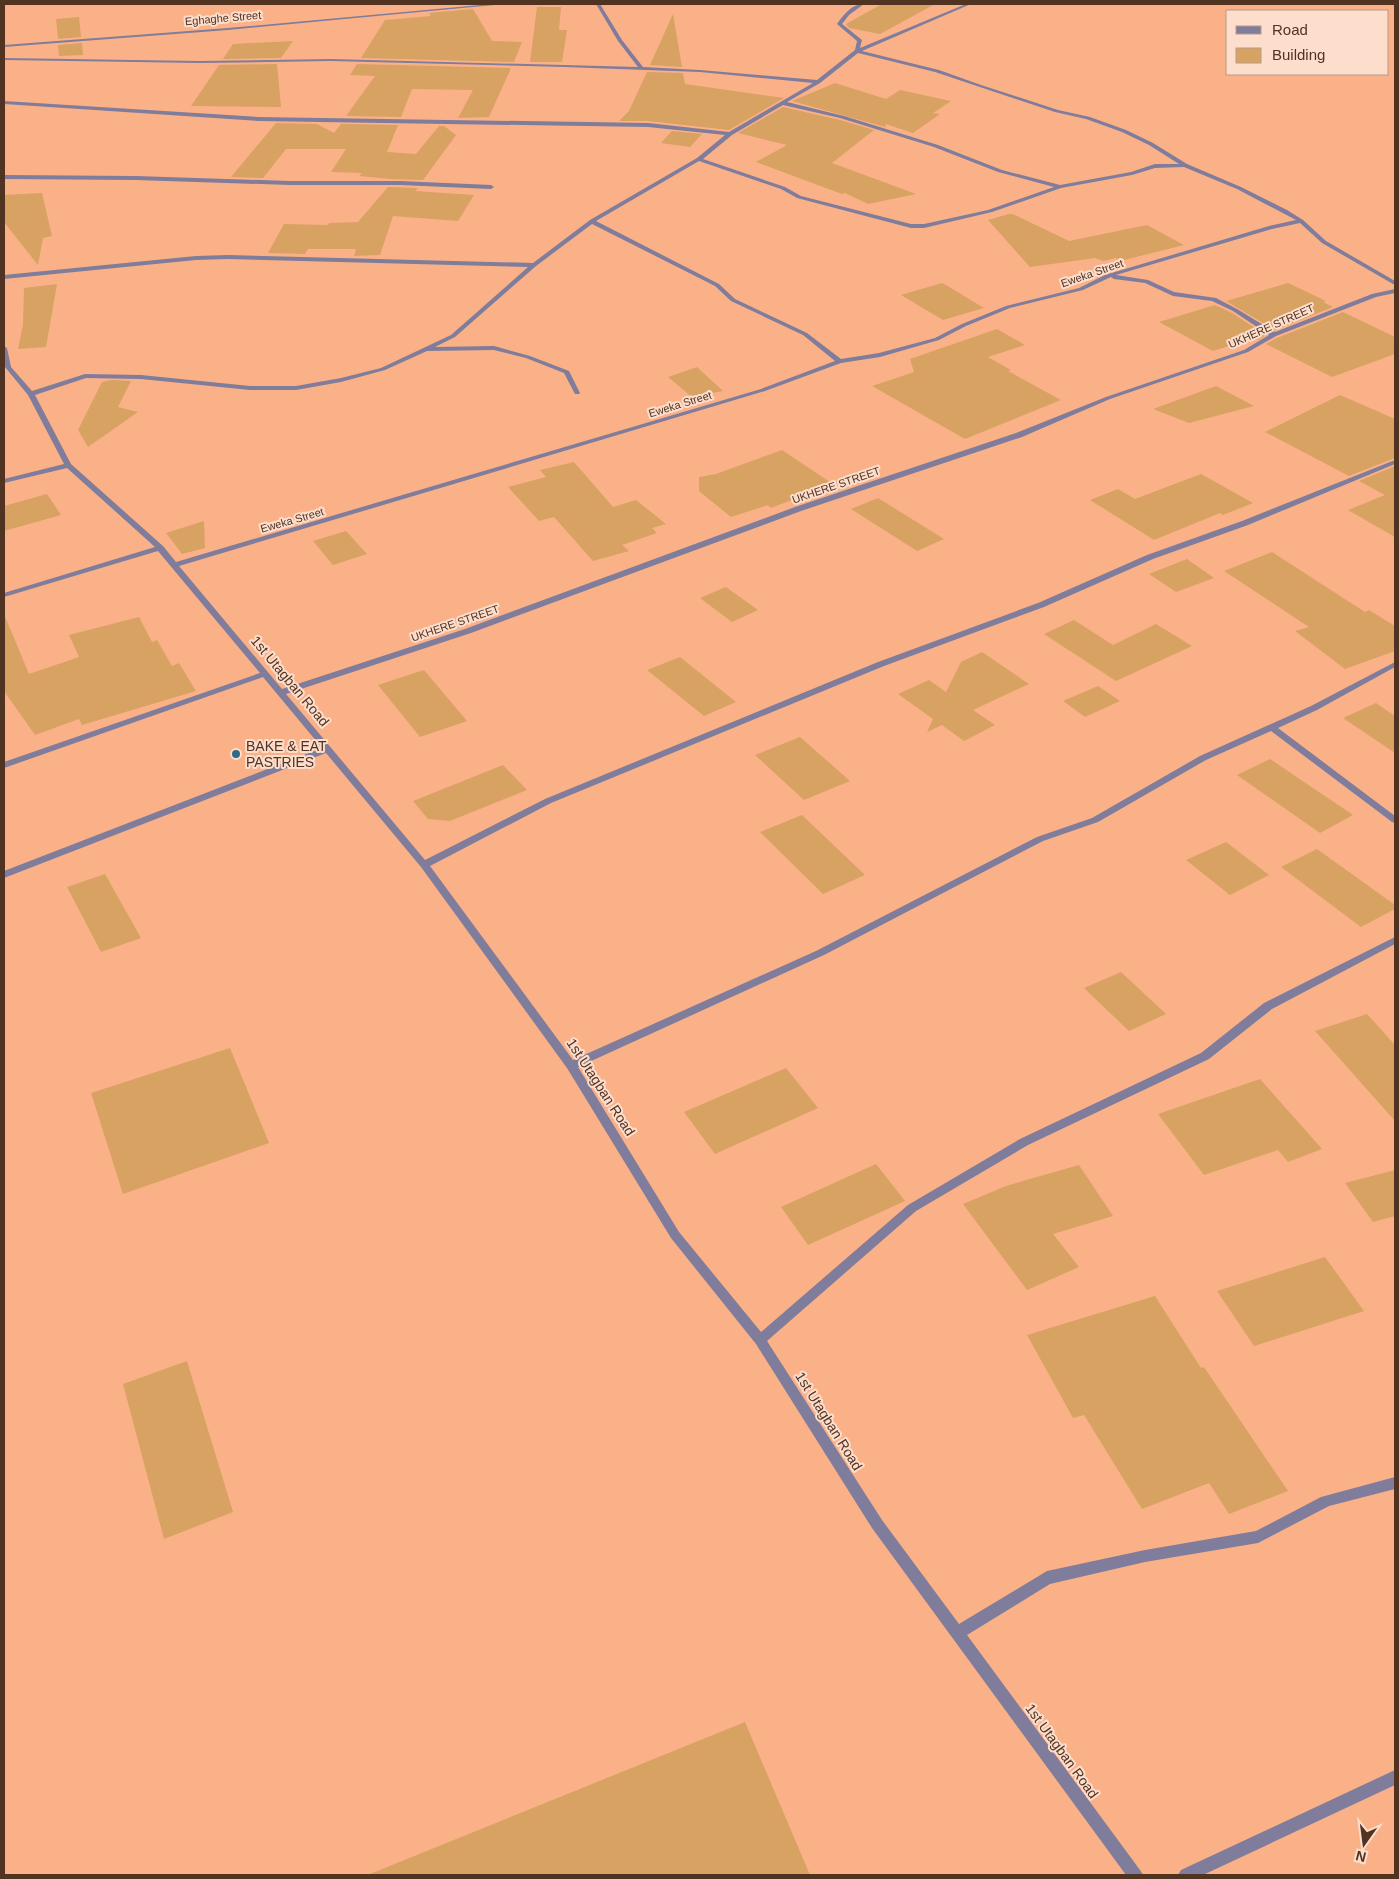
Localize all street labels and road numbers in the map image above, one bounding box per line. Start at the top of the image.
street label: Eghaghe Street [184,9,262,27]
street label: Eweka Street [1059,257,1125,289]
street label: UKHERE STREET [1226,302,1316,350]
street label: Eweka Street [647,389,713,419]
street label: UKHERE STREET [790,464,882,506]
street label: Eweka Street [259,505,325,535]
street label: UKHERE STREET [409,602,501,644]
street label: 1st Utagban Road [248,633,332,729]
street label: 1st Utagban Road [564,1035,638,1139]
street label: 1st Utagban Road [792,1369,866,1473]
street label: 1st Utagban Road [1022,1701,1102,1801]

